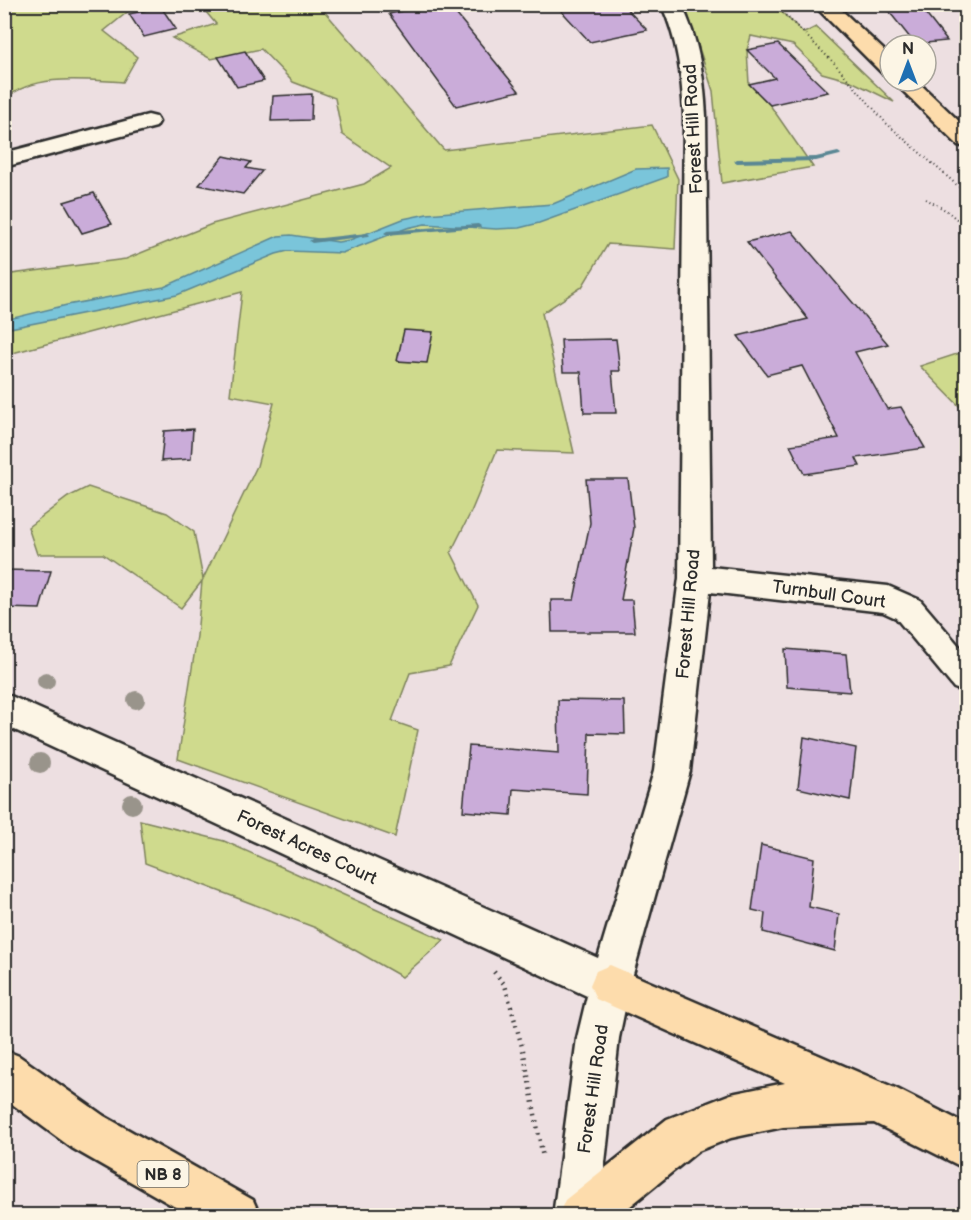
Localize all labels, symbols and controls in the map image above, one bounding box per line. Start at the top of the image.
north arrow [878,33,938,93]
text: N [902,40,914,59]
street label: Forest Hill Road [680,63,707,195]
street label: Forest Hill Road [672,548,705,680]
street label: Turnbull Court [771,576,887,613]
street label: Forest Acres Court [233,806,381,889]
street label: Forest Hill Road [574,1023,613,1155]
road number: NB 8 [138,1161,188,1187]

